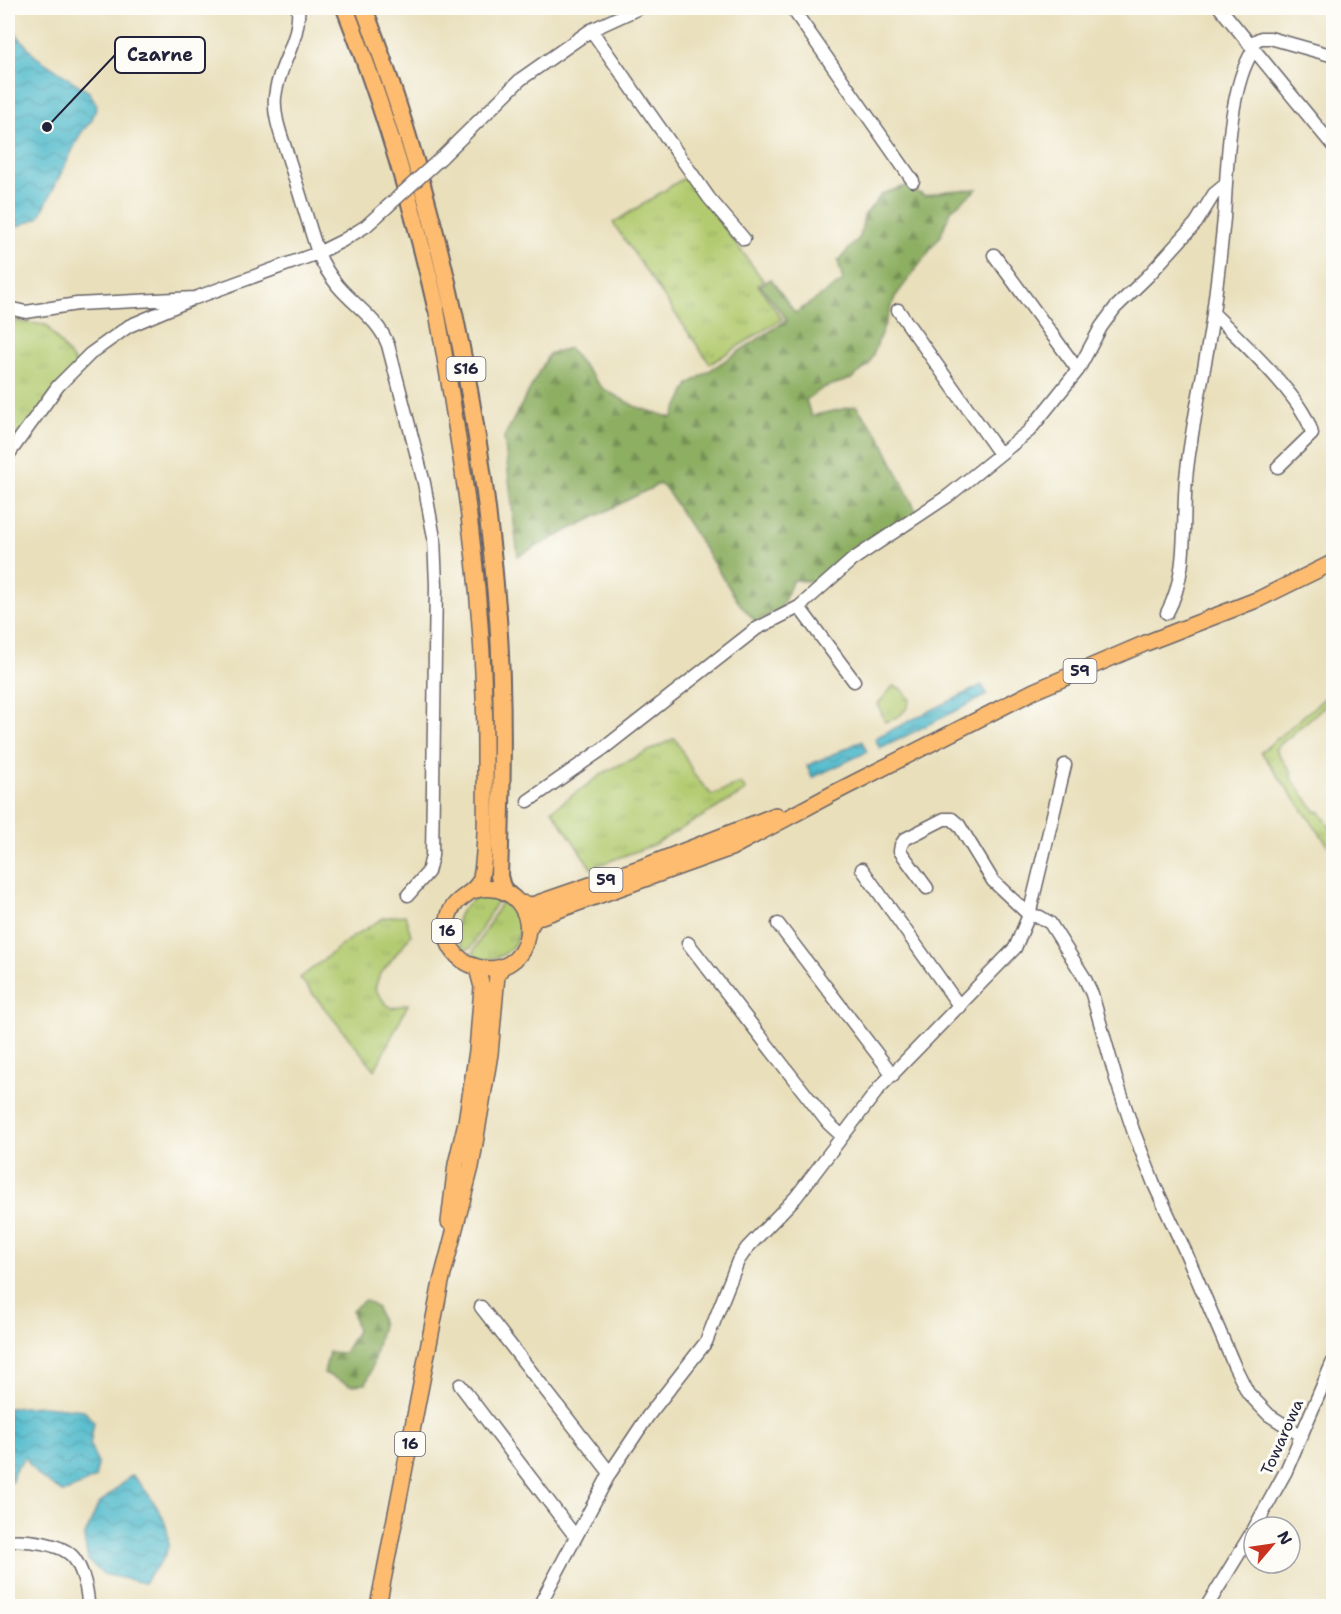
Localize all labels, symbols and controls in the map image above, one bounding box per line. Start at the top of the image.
callout: Czarne [115,37,205,73]
text: Czarne [127,43,193,67]
road number: S16 [446,357,486,381]
road number: 59 [1064,659,1096,683]
road number: 59 [590,868,622,892]
road number: 16 [432,919,462,943]
street label: Towarowa [1256,1396,1308,1478]
road number: 16 [395,1432,425,1456]
north arrow [1242,1515,1302,1575]
text: N [1272,1527,1297,1549]

